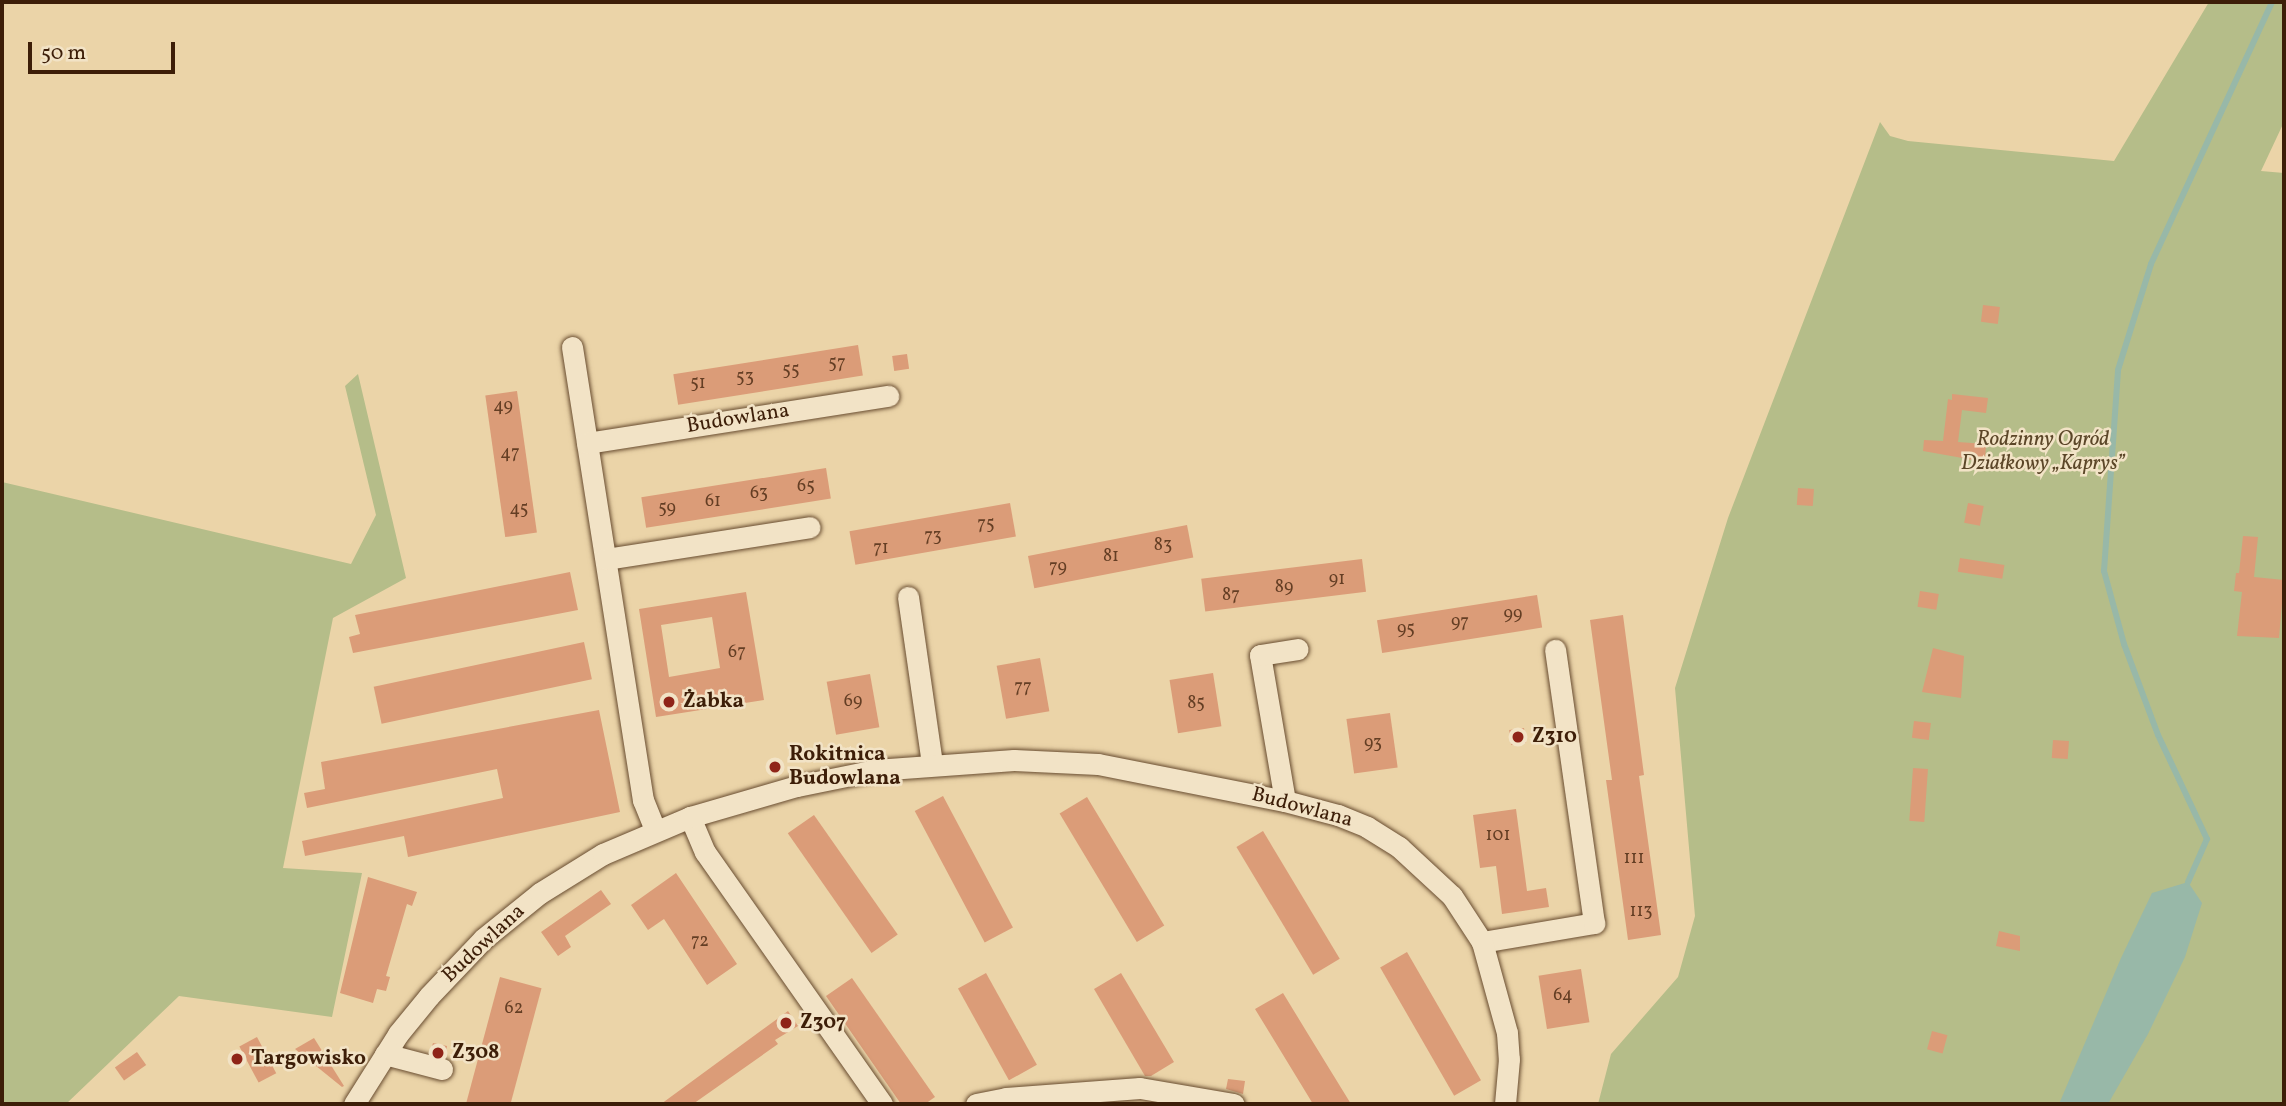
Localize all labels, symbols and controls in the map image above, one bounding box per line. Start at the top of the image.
scale bar [32,28,178,72]
text: 50 m [41,39,86,68]
house number: 57 [828,353,846,375]
house number: 55 [782,360,800,382]
house number: 53 [736,367,754,389]
house number: 51 [690,373,706,395]
house number: 49 [493,396,513,418]
street label: Budowlana [685,398,791,440]
park label: Rodzinny Ogród Działkowy „Kaprys” [1961,427,2125,477]
house number: 47 [500,443,520,465]
house number: 65 [797,476,815,498]
house number: 63 [750,483,768,505]
house number: 61 [705,491,721,513]
house number: 59 [658,498,676,520]
house number: 45 [510,499,528,521]
house number: 75 [977,514,995,536]
house number: 73 [924,526,942,548]
house number: 83 [1154,535,1172,557]
house number: 71 [873,538,889,560]
house number: 81 [1103,546,1119,568]
house number: 79 [1049,557,1067,579]
house number: 91 [1329,569,1345,591]
house number: 89 [1275,577,1293,599]
house number: 87 [1222,585,1240,607]
house number: 99 [1504,604,1522,626]
house number: 97 [1451,612,1469,634]
house number: 95 [1397,619,1415,641]
house number: 67 [728,642,746,664]
house number: 77 [1014,677,1032,699]
place label: Żabka [683,689,744,715]
house number: 69 [844,691,862,713]
house number: 85 [1187,693,1205,715]
marker: Żabka [661,694,677,710]
place label: Z310 [1532,724,1577,750]
marker: Z310 [1510,729,1526,745]
house number: 93 [1364,733,1382,755]
place label: Rokitnica Budowlana [789,742,901,792]
marker: Rokitnica Budowlana [767,759,783,775]
street label: Budowlana [1249,782,1355,834]
house number: 101 [1486,825,1510,847]
house number: 111 [1624,848,1644,870]
street label: Budowlana [437,899,531,989]
house number: 113 [1629,901,1653,923]
house number: 72 [691,931,709,953]
house number: 64 [1553,985,1573,1007]
house number: 62 [505,998,523,1020]
place label: Z307 [800,1010,846,1036]
marker: Z307 [778,1015,794,1031]
place label: Z308 [452,1040,500,1066]
marker: Z308 [430,1045,446,1061]
place label: Targowisko [251,1046,366,1072]
marker: Targowisko [229,1051,245,1067]

